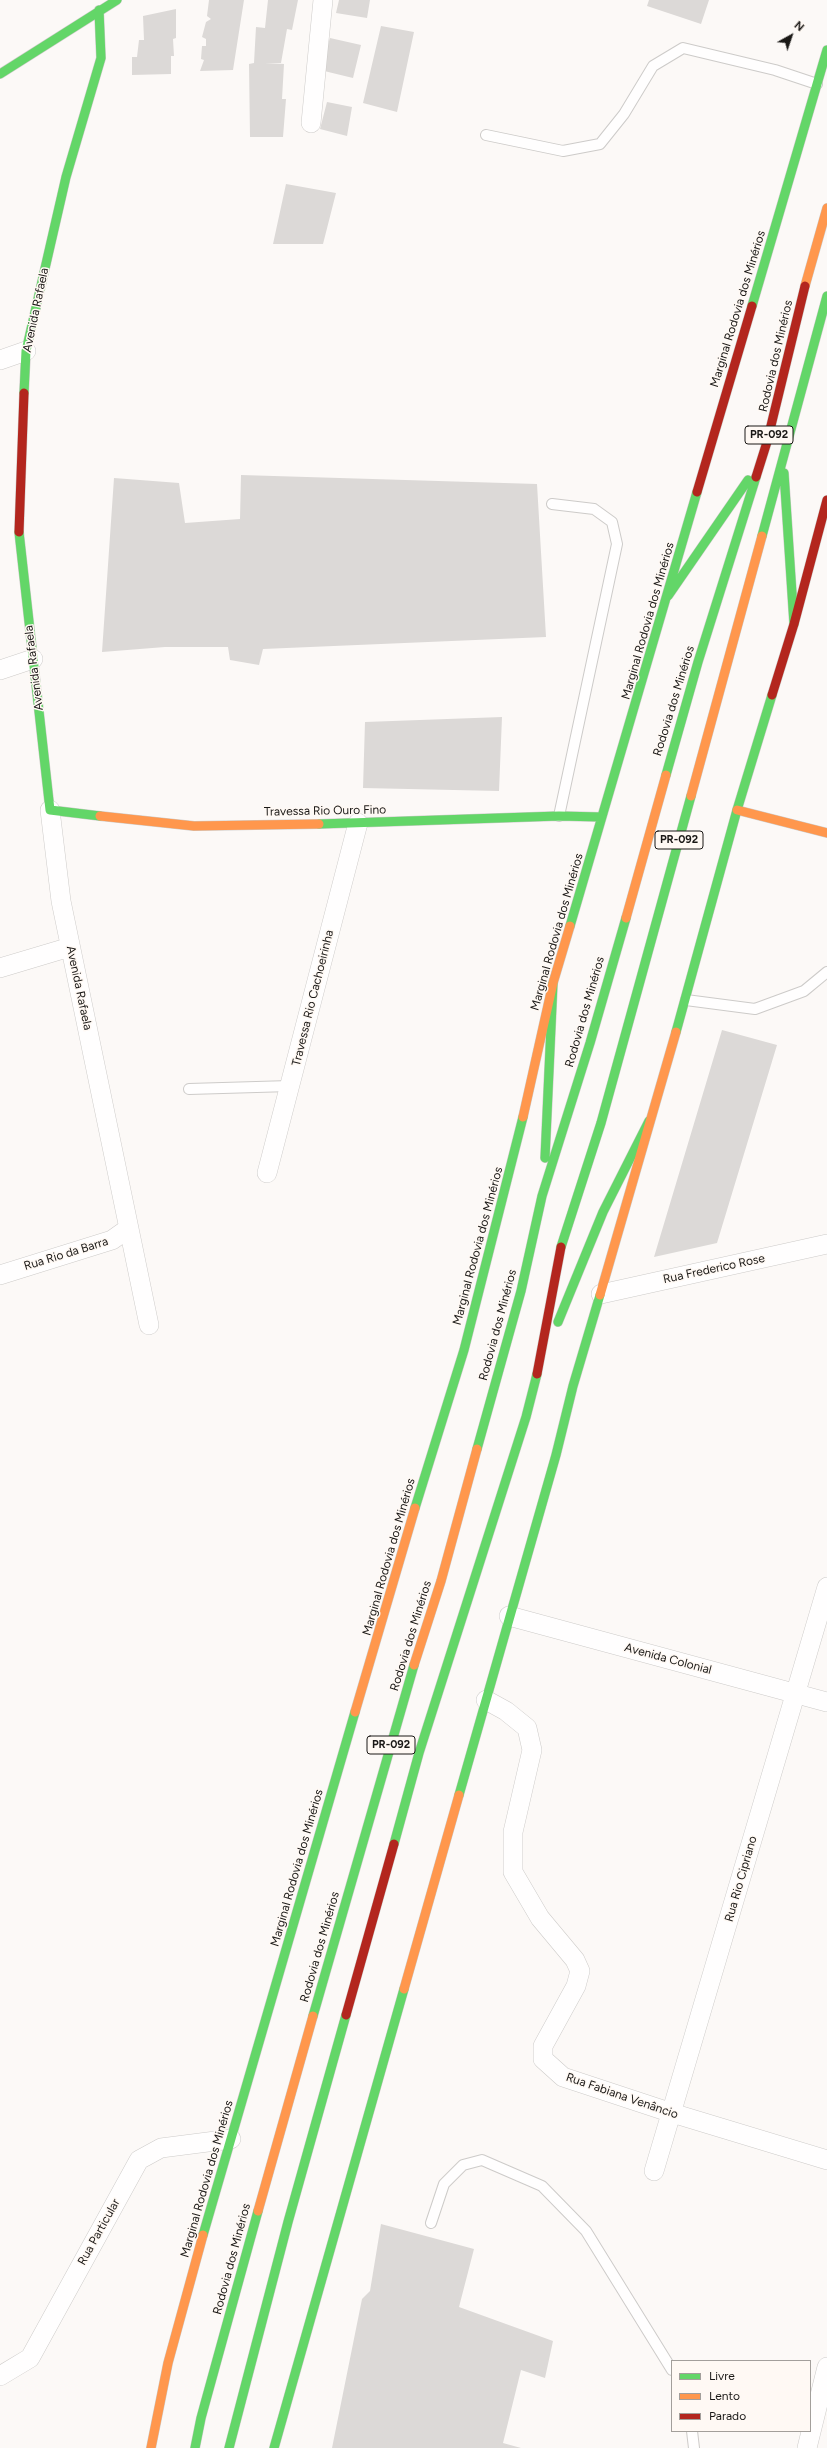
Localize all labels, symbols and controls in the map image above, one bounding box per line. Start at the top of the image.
north arrow [771,16,811,56]
text: N [792,19,806,34]
street label: Marginal Rodovia dos Minérios [707,229,769,389]
street label: Avenida Rafaela [20,267,52,353]
street label: Rodovia dos Minérios [756,299,796,413]
road number: PR-092 [745,426,793,444]
street label: Marginal Rodovia dos Minérios [619,541,677,701]
street label: Avenida Rafaela [22,625,46,711]
street label: Rodovia dos Minérios [650,644,698,758]
street label: Travessa Rio Ouro Fino [264,803,386,819]
road number: PR-092 [655,831,703,849]
street label: Marginal Rodovia dos Minérios [528,852,586,1012]
street label: Travessa Rio Cachoeirinha [289,928,337,1068]
street label: Avenida Rafaela [63,945,95,1031]
street label: Rodovia dos Minérios [562,955,608,1069]
street label: Marginal Rodovia dos Minérios [450,1165,506,1327]
street label: Rua Rio da Barra [22,1234,110,1274]
street label: Rua Frederico Rose [662,1251,766,1287]
street label: Rodovia dos Minérios [476,1268,520,1382]
street label: Marginal Rodovia dos Minérios [360,1477,418,1637]
street label: Rodovia dos Minérios [387,1579,435,1693]
street label: Avenida Colonial [623,1640,713,1678]
road number: PR-092 [367,1736,415,1754]
street label: Marginal Rodovia dos Minérios [268,1788,326,1948]
street label: Rua Rio Cipriano [722,1834,760,1924]
street label: Rodovia dos Minérios [297,1890,343,2004]
street label: Rua Fabiana Venâncio [564,2070,680,2122]
street label: Marginal Rodovia dos Minérios [178,2099,236,2259]
street label: Rua Particular [75,2196,123,2268]
street label: Rodovia dos Minérios [210,2202,254,2316]
legend [671,2360,811,2432]
text: Livre [709,2369,735,2383]
text: Lento [709,2389,740,2403]
text: Parado [709,2409,746,2423]

